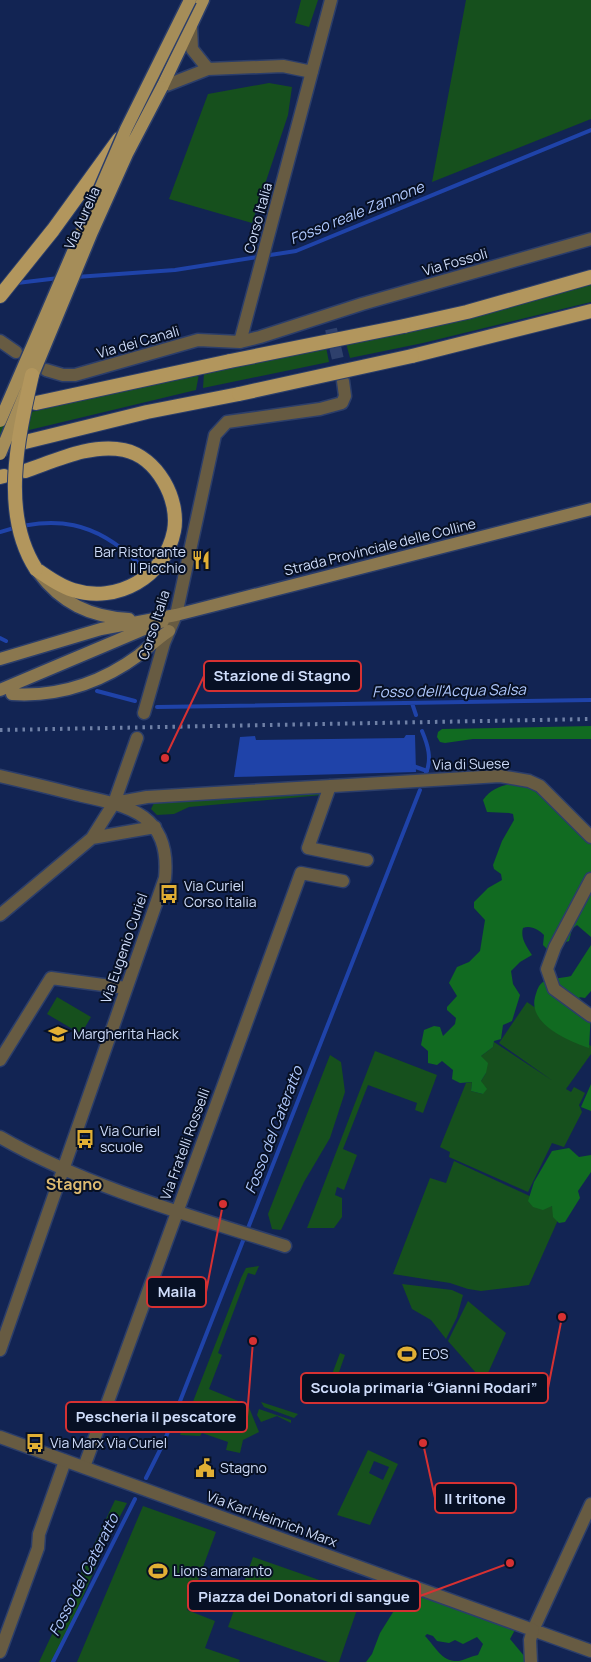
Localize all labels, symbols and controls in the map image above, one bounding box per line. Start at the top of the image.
water label: Fosso reale Zannone [287,176,428,249]
street label: Corso Italia [239,180,276,255]
street label: Via Aurelia [59,184,104,252]
street label: Via Fossoli [420,243,489,280]
street label: Via dei Canali [94,321,181,362]
street label: Strada Provinciale delle Colline [282,513,478,580]
place label: Bar Ristorante Il Picchio [94,542,186,577]
restaurant icon: Bar Ristorante Il Picchio [190,549,212,571]
street label: Corso Italia [133,587,174,662]
callout: Stazione di Stagno [204,661,361,691]
text: Stazione di Stagno [214,665,351,686]
water label: Fosso dell'Acqua Salsa [372,679,527,702]
street label: Via di Suese [432,753,510,774]
place label: Via Curiel Corso Italia [184,876,256,911]
bus stop icon: Via Curiel Corso Italia [158,883,180,905]
street label: Via Eugenio Curiel [96,890,151,1005]
school or university icon: Margherita Hack [47,1023,69,1045]
place label: Margherita Hack [73,1024,180,1043]
water label: Fosso del Cateratto [240,1062,308,1197]
street label: Via Fratelli Rosselli [156,1085,214,1202]
place label: Via Curiel scuole [100,1121,160,1156]
bus stop icon: Via Curiel scuole [74,1128,96,1150]
district label: Stagno [46,1173,102,1195]
callout: Maila [147,1277,206,1307]
text: Maila [158,1281,196,1302]
sports icon: EOS [396,1343,418,1365]
place label: EOS [422,1344,449,1363]
callout: Scuola primaria “Gianni Rodari” [301,1373,548,1403]
text: Scuola primaria “Gianni Rodari” [311,1377,537,1398]
callout: Pescheria il pescatore [66,1402,247,1432]
text: Pescheria il pescatore [76,1406,236,1427]
bus stop icon: Via Marx Via Curiel [24,1432,46,1454]
place label: Via Marx Via Curiel [50,1433,167,1452]
public building icon: Stagno [194,1457,216,1479]
place label: Stagno [220,1458,267,1477]
callout: Il tritone [435,1483,516,1513]
street label: Via Karl Heinrich Marx [204,1486,341,1551]
text: Il tritone [444,1488,506,1509]
water label: Fosso del Cateratto [44,1509,124,1640]
sports icon: Lions amaranto [147,1560,169,1582]
place label: Lions amaranto [173,1561,272,1580]
callout: Piazza dei Donatori di sangue [188,1581,420,1611]
text: Piazza dei Donatori di sangue [198,1586,410,1607]

